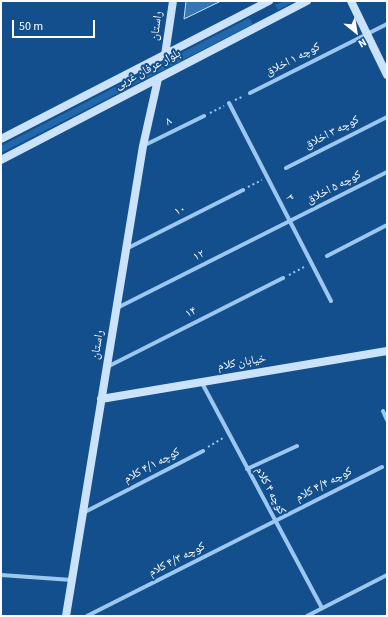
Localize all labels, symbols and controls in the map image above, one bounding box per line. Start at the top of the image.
street label: راستان [148,10,166,42]
scale bar [14,12,97,38]
north arrow [336,12,376,52]
text: 50 m [19,18,43,35]
text: N [355,34,369,51]
street label: کوچه ۱ اخلاق [263,40,323,80]
street label: بلوار عرفان غربی [113,47,183,93]
street label: کوچه ۳ اخلاق [302,113,362,153]
street label: ۸ [163,114,175,130]
street label: کوچه ۵ اخلاق [304,168,364,208]
street label: ۳ [281,192,297,204]
street label: ۱۰ [172,202,188,220]
street label: ۱۲ [191,247,207,265]
street label: ۱۴ [183,304,199,322]
street label: راستان [89,329,107,361]
street label: خیابان کلام [217,352,267,374]
street label: کوچه ۴/۱ کلام [121,445,183,487]
street label: کوچه ۴ کلام [251,465,289,517]
street label: کوچه ۴/۴ کلام [293,465,355,505]
street label: کوچه ۴/۳ کلام [146,540,208,580]

